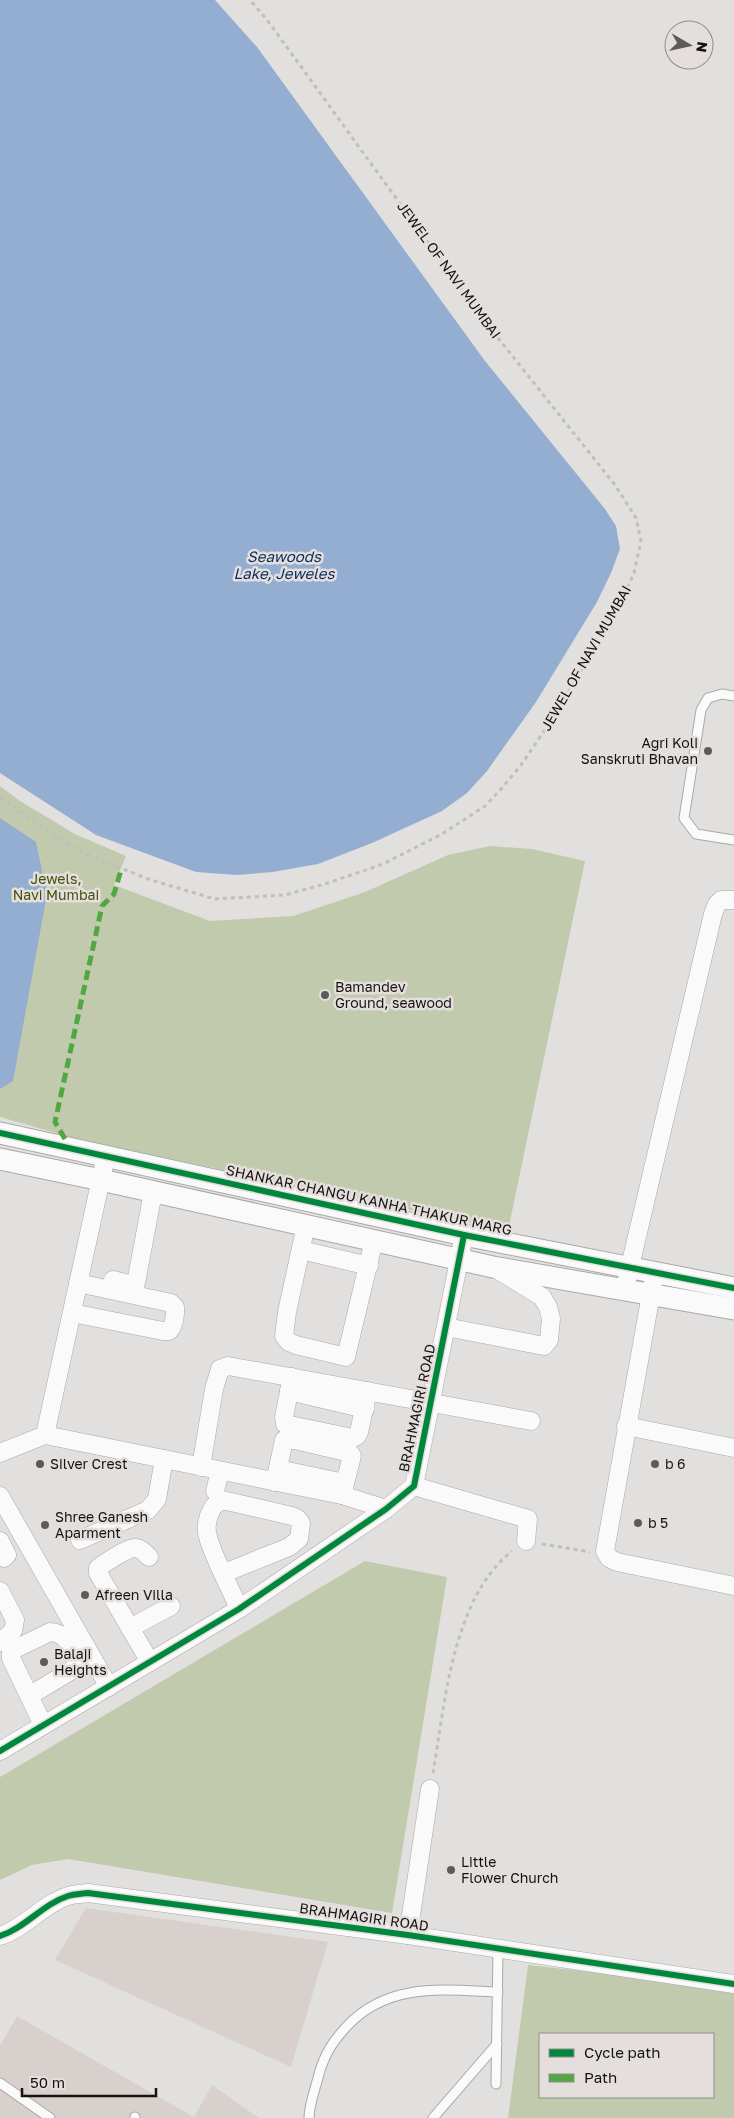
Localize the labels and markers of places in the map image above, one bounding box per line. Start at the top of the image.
place label: Agri Koli Sanskruti Bhavan [581,734,698,767]
marker: Agri Koli Sanskruti Bhavan [702,745,714,757]
place label: Bamandev Ground, seawood [335,978,452,1011]
marker: Bamandev Ground, seawood [319,989,331,1001]
place label: Silver Crest [50,1455,128,1472]
place label: b 6 [665,1455,686,1472]
marker: Silver Crest [34,1458,46,1470]
marker: b 6 [649,1458,661,1470]
place label: Shree Ganesh Aparment [55,1508,148,1541]
place label: b 5 [648,1514,668,1531]
marker: b 5 [632,1517,644,1529]
marker: Shree Ganesh Aparment [39,1519,51,1531]
place label: Afreen Villa [95,1586,173,1603]
marker: Afreen Villa [79,1589,91,1601]
place label: Balaji Heights [54,1645,107,1678]
marker: Balaji Heights [38,1656,50,1668]
place label: Little Flower Church [461,1853,558,1886]
marker: Little Flower Church [445,1864,457,1876]

